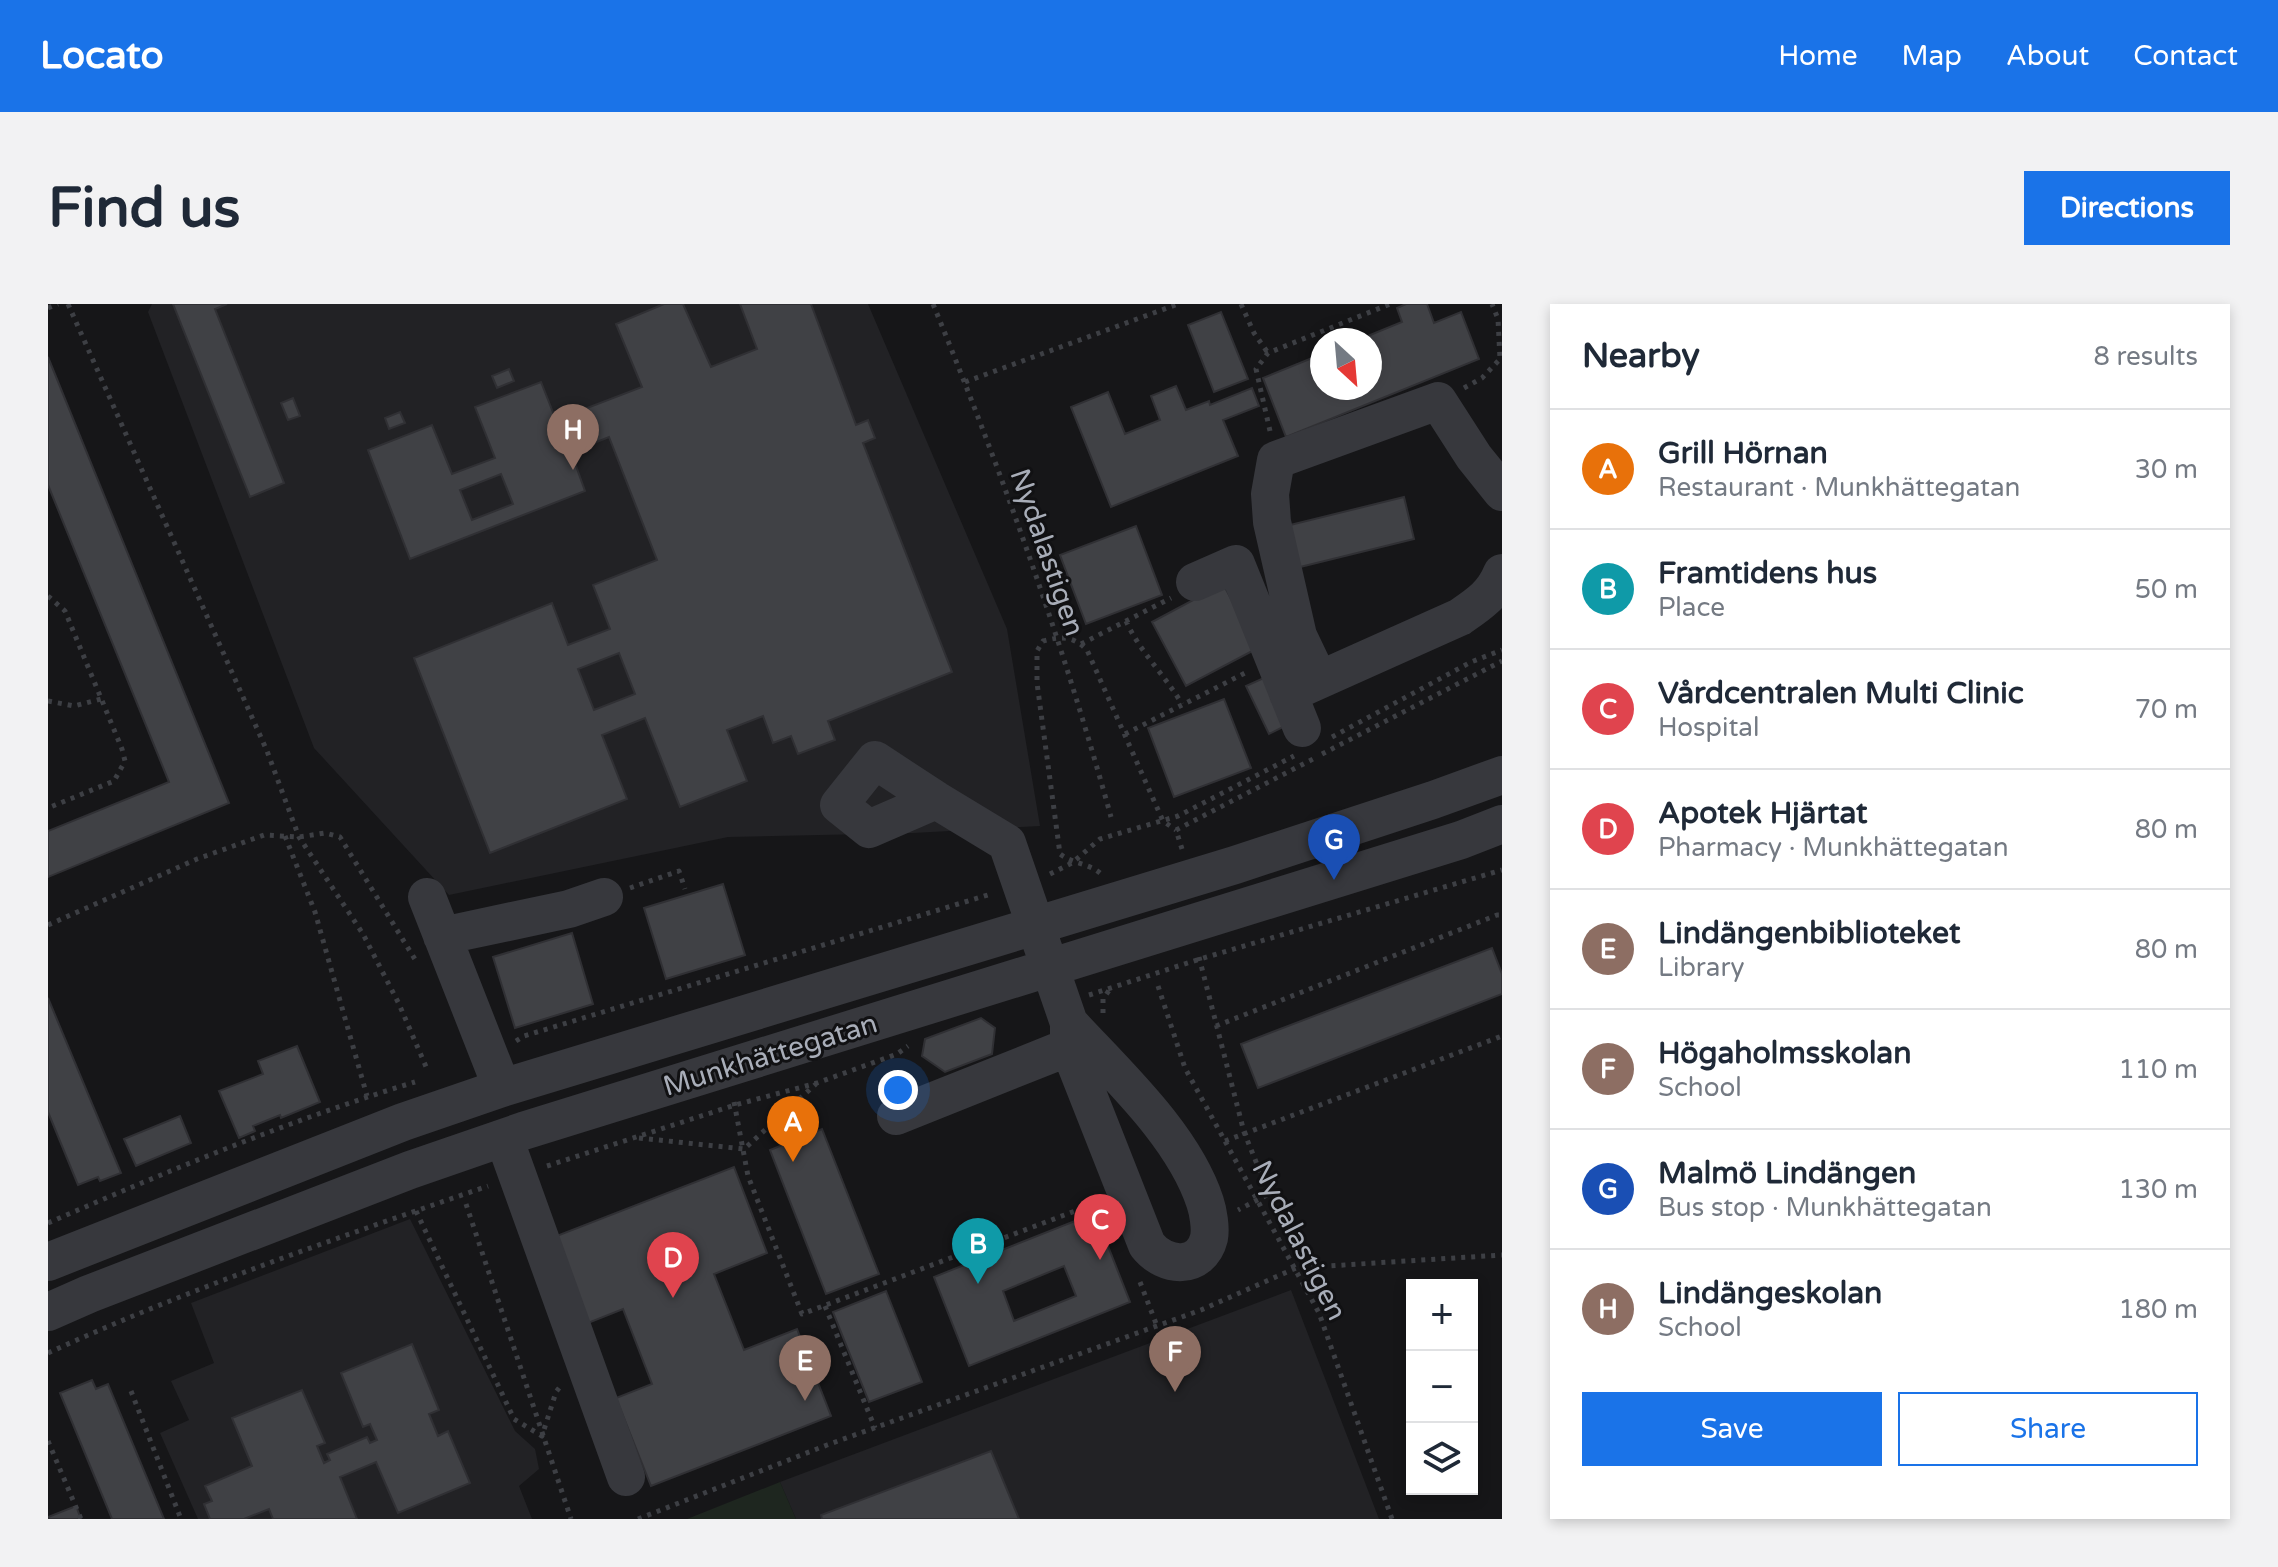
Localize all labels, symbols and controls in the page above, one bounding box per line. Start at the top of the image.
text: Locato [40,33,164,79]
text: Home [1778,39,1858,73]
text: Map [1902,39,1962,73]
text: About [2006,39,2089,73]
text: Contact [2133,39,2238,73]
button: Directions [2024,171,2230,245]
text: Find us [48,175,240,242]
north arrow [1310,328,1382,400]
text: Nearby [1582,336,1700,377]
text: 8 results [2093,341,2198,372]
pin: H [547,404,599,470]
text: Grill Hörnan [1658,435,1828,472]
text: A [1598,454,1618,485]
text: 30 m [2135,454,2198,485]
street label: Nydalastigen [1003,464,1092,640]
text: Restaurant · Munkhättegatan [1658,472,2020,503]
text: Framtidens hus [1658,555,1877,592]
text: B [1599,574,1617,605]
text: 50 m [2135,574,2198,605]
text: Place [1658,592,1725,623]
text: Vårdcentralen Multi Clinic [1658,675,2024,712]
text: C [1599,694,1617,725]
text: 70 m [2135,694,2198,725]
text: Hospital [1658,712,1759,743]
text: Apotek Hjärtat [1658,795,1867,832]
pin: G [1308,814,1360,880]
text: D [1598,814,1618,845]
text: 80 m [2135,814,2198,845]
text: Pharmacy · Munkhättegatan [1658,832,2009,863]
text: Lindängenbiblioteket [1658,915,1960,952]
text: E [1600,934,1616,965]
text: 80 m [2135,934,2198,965]
text: Library [1658,952,1744,983]
street label: Munkhättegatan [659,1006,881,1104]
text: Högaholmsskolan [1658,1035,1912,1072]
text: F [1600,1054,1616,1085]
text: 110 m [2118,1054,2198,1085]
your location [878,1070,918,1110]
text: School [1658,1072,1742,1103]
pin: A [767,1096,819,1162]
street label: Nydalastigen [1244,1155,1354,1326]
text: Malmö Lindängen [1658,1155,1916,1192]
text: G [1598,1174,1618,1205]
text: 130 m [2118,1174,2198,1205]
text: Bus stop · Munkhättegatan [1658,1192,1992,1223]
pin: C [1074,1194,1126,1260]
pin: B [952,1218,1004,1284]
pin: D [647,1232,699,1298]
text: Lindängeskolan [1658,1275,1882,1312]
map controls [1406,1279,1478,1495]
button: + [1406,1279,1478,1351]
text: H [1598,1294,1618,1325]
text: 180 m [2118,1294,2198,1325]
text: School [1658,1312,1742,1343]
pin: F [1149,1326,1201,1392]
pin: E [779,1335,831,1401]
button: − [1406,1351,1478,1423]
button: Save [1582,1392,1882,1466]
button: Share [1898,1392,2198,1466]
button: layers [1406,1423,1478,1495]

